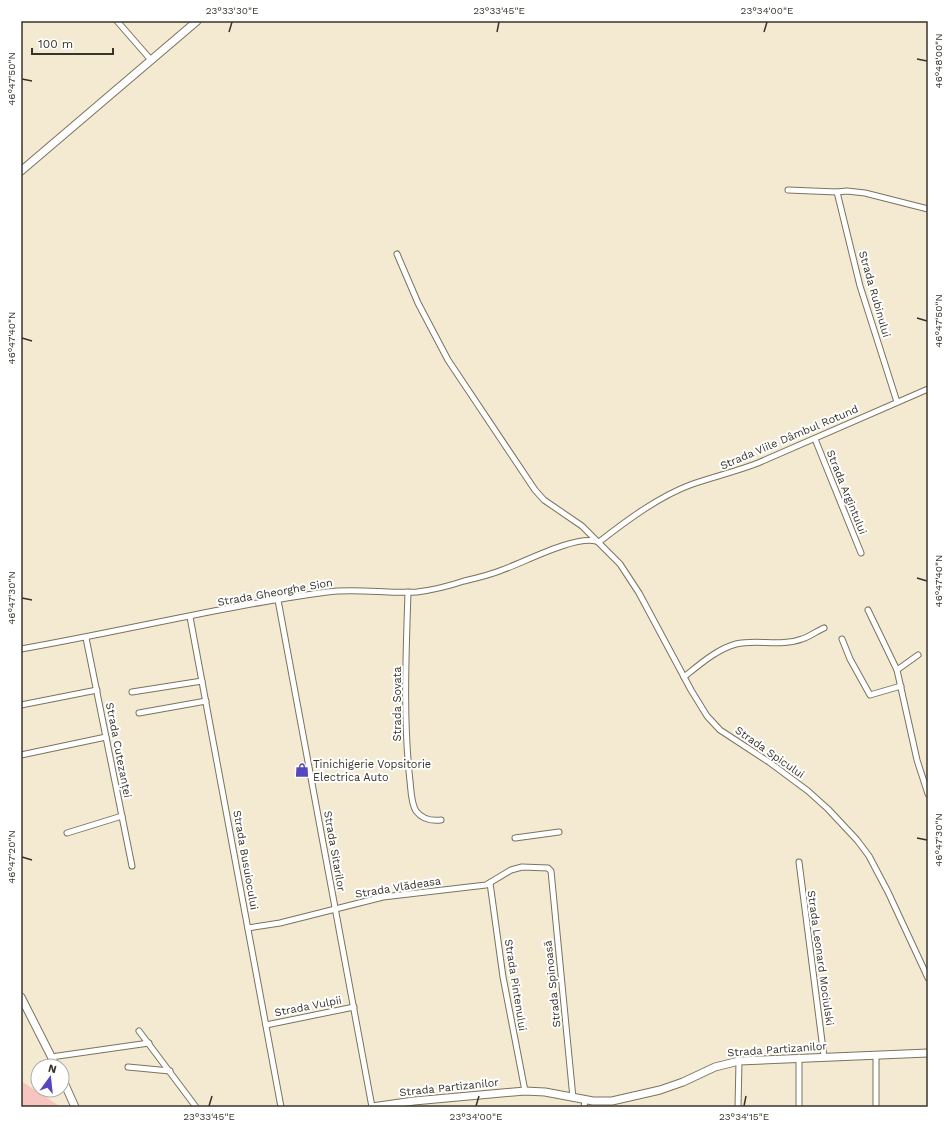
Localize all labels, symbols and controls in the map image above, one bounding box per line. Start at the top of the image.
text: 23°33'30"E [206,5,258,16]
text: 23°33'45"E [473,5,525,16]
text: 23°34'00"E [741,5,793,16]
scale bar [32,30,113,56]
text: 46°48'00"N [933,34,944,88]
text: 100 m [38,37,73,51]
text: 46°47'50"N [6,52,17,106]
street label: Strada Rubinului [856,249,893,339]
text: 46°47'50"N [933,294,944,348]
text: 46°47'40"N [6,312,17,364]
street label: Strada Viile Dâmbul Rotund [718,402,860,472]
street label: Strada Argintului [824,448,869,536]
text: 46°47'40"N [933,555,944,607]
text: 46°47'30"N [6,571,17,625]
street label: Strada Gheorghe Sion [216,576,334,609]
street label: Strada Sovata [391,667,404,741]
street label: Strada Cutezanței [103,701,134,799]
street label: Strada Spicului [733,724,807,781]
place label: Tinichigerie Vopsitorie Electrica Auto [313,758,431,784]
shop icon: Tinichigerie Vopsitorie Electrica Auto [294,762,310,778]
street label: Strada Busuiocului [230,809,261,911]
street label: Strada Sitarilor [321,810,348,893]
text: 46°47'30"N [933,813,944,867]
text: 46°47'20"N [6,830,17,884]
street label: Strada Vlădeasa [354,874,442,901]
street label: Strada Leonard Mociulski [805,890,836,1027]
street label: Strada Pintenului [502,938,529,1032]
street label: Strada Spinoasă [541,940,564,1028]
street label: Strada Vulpii [273,994,343,1019]
street label: Strada Partizanilor [727,1039,828,1059]
north arrow [30,1058,70,1098]
text: N [47,1061,58,1076]
street label: Strada Partizanilor [399,1076,500,1099]
text: 23°33'45"E [183,1111,235,1122]
text: 23°34'00"E [450,1111,502,1122]
text: 23°34'15"E [719,1111,769,1122]

